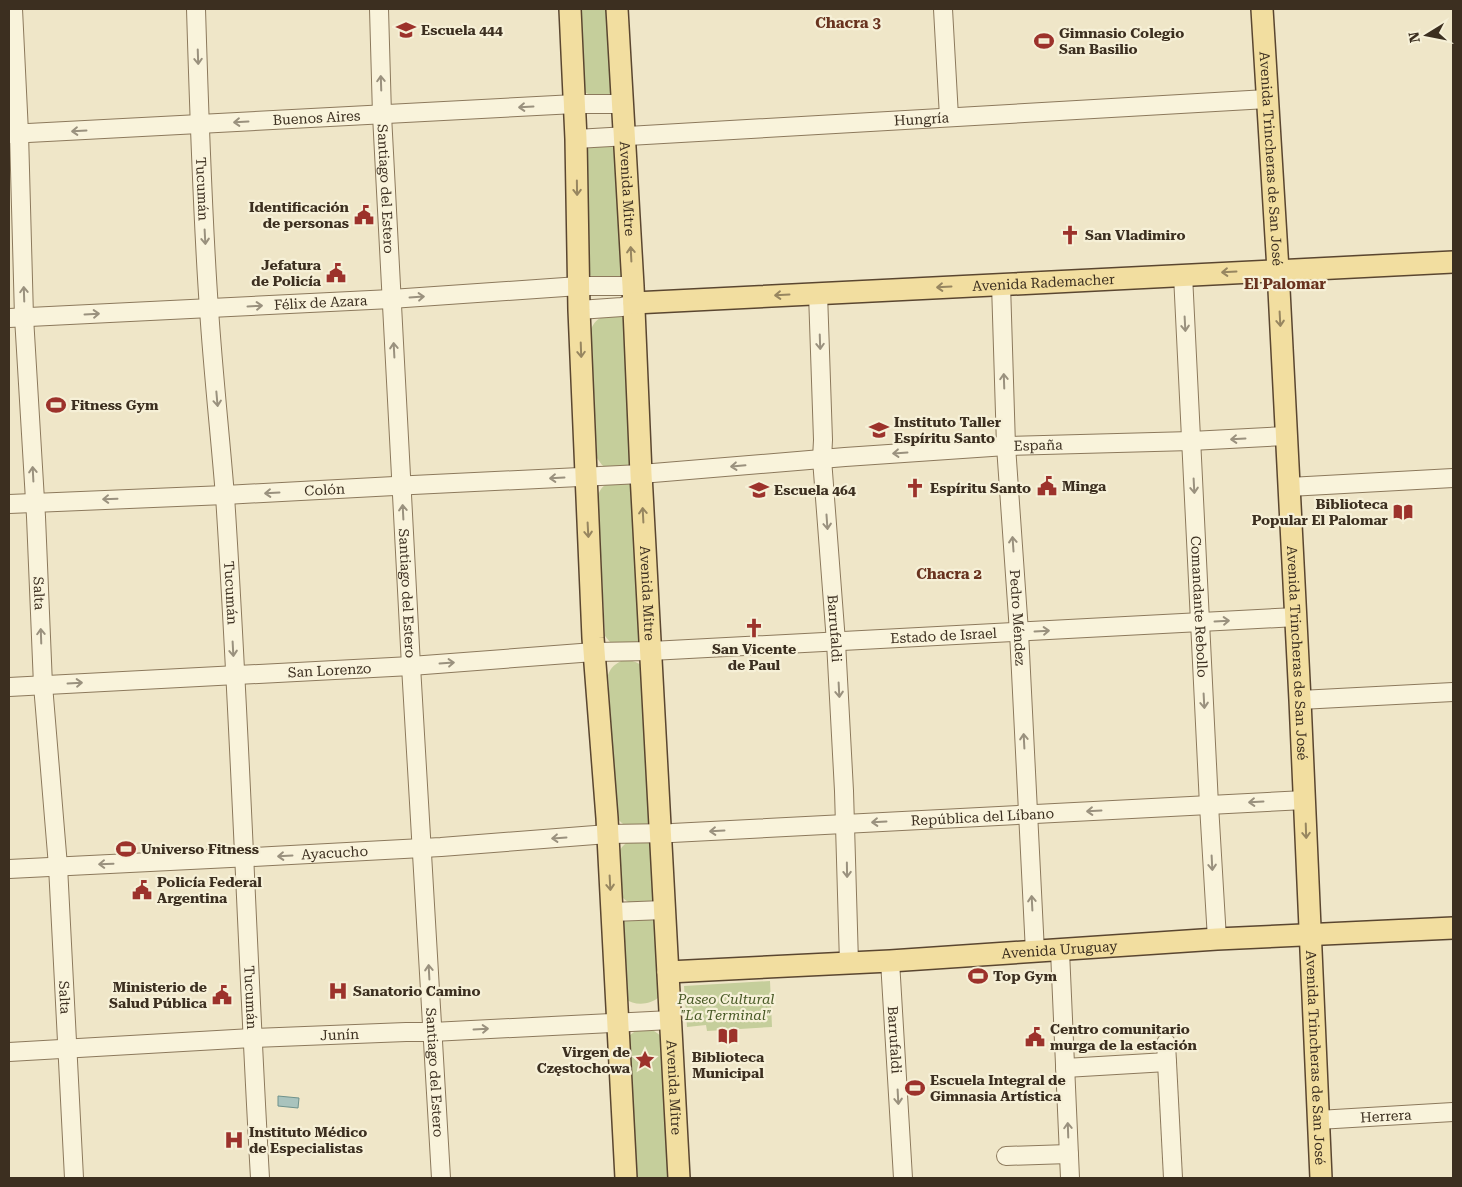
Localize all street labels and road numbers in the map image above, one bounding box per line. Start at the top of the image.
street label: Avenida Trincheras de San José [1257,51,1286,267]
street label: Buenos Aires [272,107,361,128]
street label: Hungría [893,109,950,129]
street label: Santiago del Estero [374,124,397,254]
street label: Avenida Mitre [617,141,638,237]
street label: Tucumán [193,157,212,221]
street label: Avenida Rademacher [972,271,1115,294]
street label: Félix de Azara [274,292,368,313]
street label: España [1013,436,1063,454]
street label: Colón [304,481,345,499]
street label: Santiago del Estero [396,528,419,658]
street label: Comandante Rebollo [1188,535,1211,678]
street label: Avenida Mitre [637,545,658,641]
street label: Avenida Trincheras de San José [1284,545,1311,761]
street label: Tucumán [221,560,241,625]
street label: Pedro Méndez [1007,569,1029,666]
street label: Salta [30,576,48,611]
street label: Barrufaldi [824,594,845,663]
street label: Estado de Israel [890,625,998,646]
street label: San Lorenzo [287,660,372,680]
street label: República del Líbano [910,805,1055,829]
street label: Ayacucho [301,843,368,862]
street label: Avenida Uruguay [1001,938,1119,961]
street label: Avenida Trincheras de San José [1303,950,1328,1166]
street label: Tucumán [241,965,260,1030]
street label: Salta [56,980,74,1015]
street label: Barrufaldi [885,1006,905,1075]
street label: Santiago del Estero [423,1007,447,1138]
street label: Junín [320,1026,359,1043]
street label: Avenida Mitre [664,1040,685,1136]
street label: Herrera [1360,1106,1412,1125]

